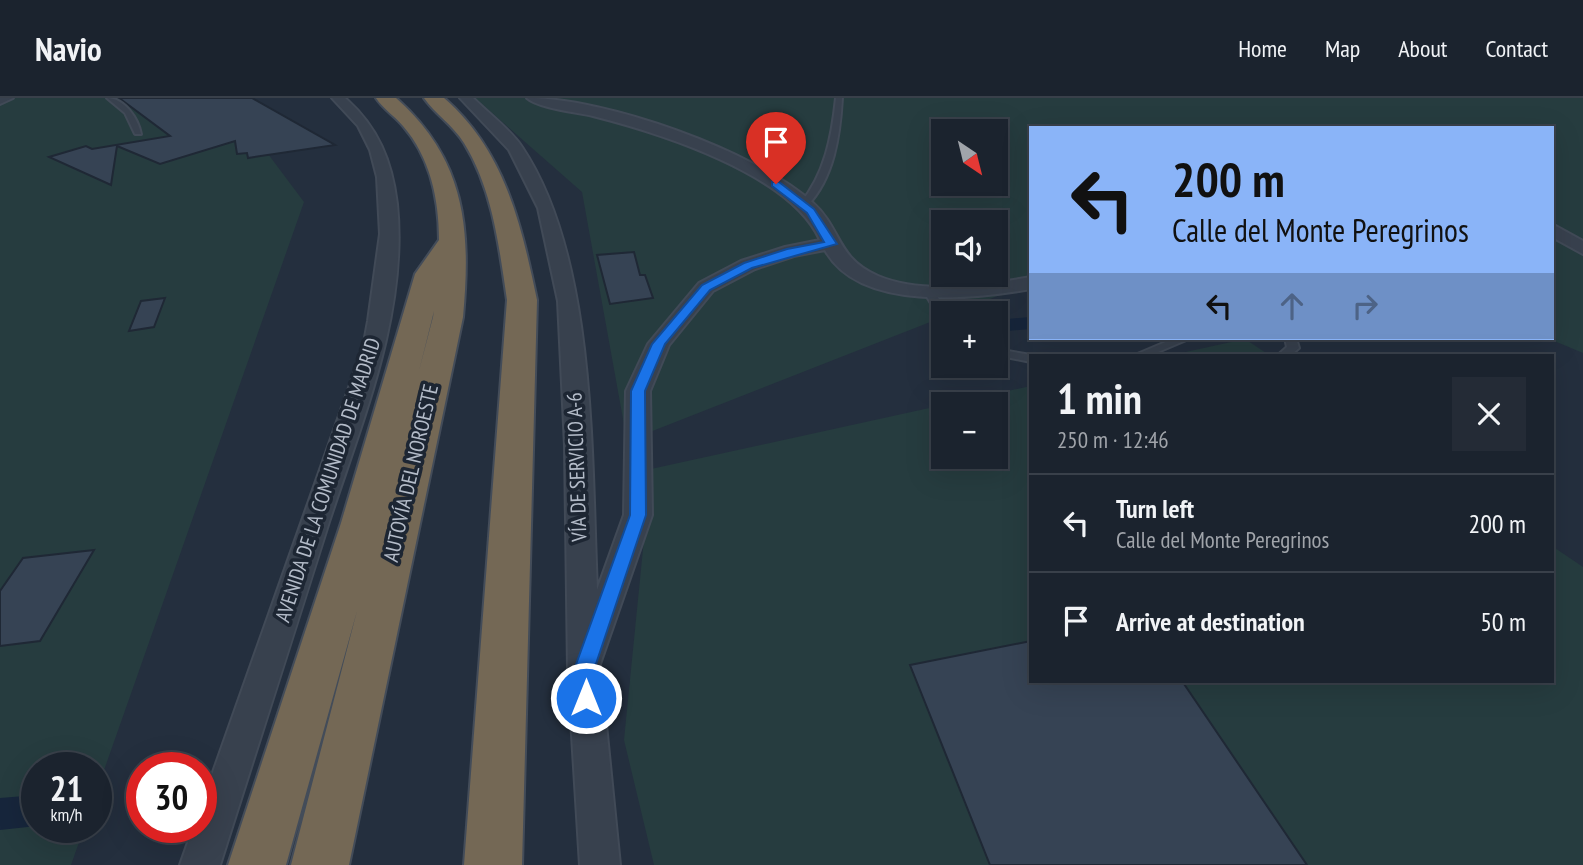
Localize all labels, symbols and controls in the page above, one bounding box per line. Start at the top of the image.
text: Navio [35,27,102,70]
text: Home [1238,33,1287,64]
text: Map [1325,33,1360,64]
text: About [1398,33,1447,64]
text: Contact [1485,33,1548,64]
pin [746,112,806,184]
north arrow [931,119,1008,196]
map controls [931,119,1008,469]
icon: arrive [757,123,795,161]
text: 200 m [1172,147,1285,211]
icon: left [1057,154,1148,245]
text: Calle del Monte Peregrinos [1172,209,1469,251]
button: sound [931,210,1008,287]
icon: left [1200,287,1238,325]
icon: ahead [1273,287,1311,325]
icon: right [1346,287,1384,325]
button: + [931,301,1008,378]
street label: AVENIDA DE LA COMUNIDAD DE MADRID [269,334,386,625]
text: 1 min [1057,371,1142,426]
button: close [1452,377,1526,451]
street label: AUTOVÍA DEL NOROESTE [377,381,444,564]
street label: VÍA DE SERVICIO A-6 [560,392,593,543]
button: − [931,392,1008,469]
text: 250 m · 12:46 [1057,425,1169,454]
text: Turn left [1116,492,1194,525]
icon: left [1057,504,1095,542]
text: 200 m [1468,507,1526,540]
text: Calle del Monte Peregrinos [1116,525,1329,554]
icon: arrive [1057,602,1095,640]
text: Arrive at destination [1116,605,1305,638]
text: 50 m [1480,605,1526,638]
position arrow [549,661,623,735]
speed limit sign: 30 [126,752,217,843]
text: 21 [50,765,83,811]
text: km/h [51,803,82,826]

